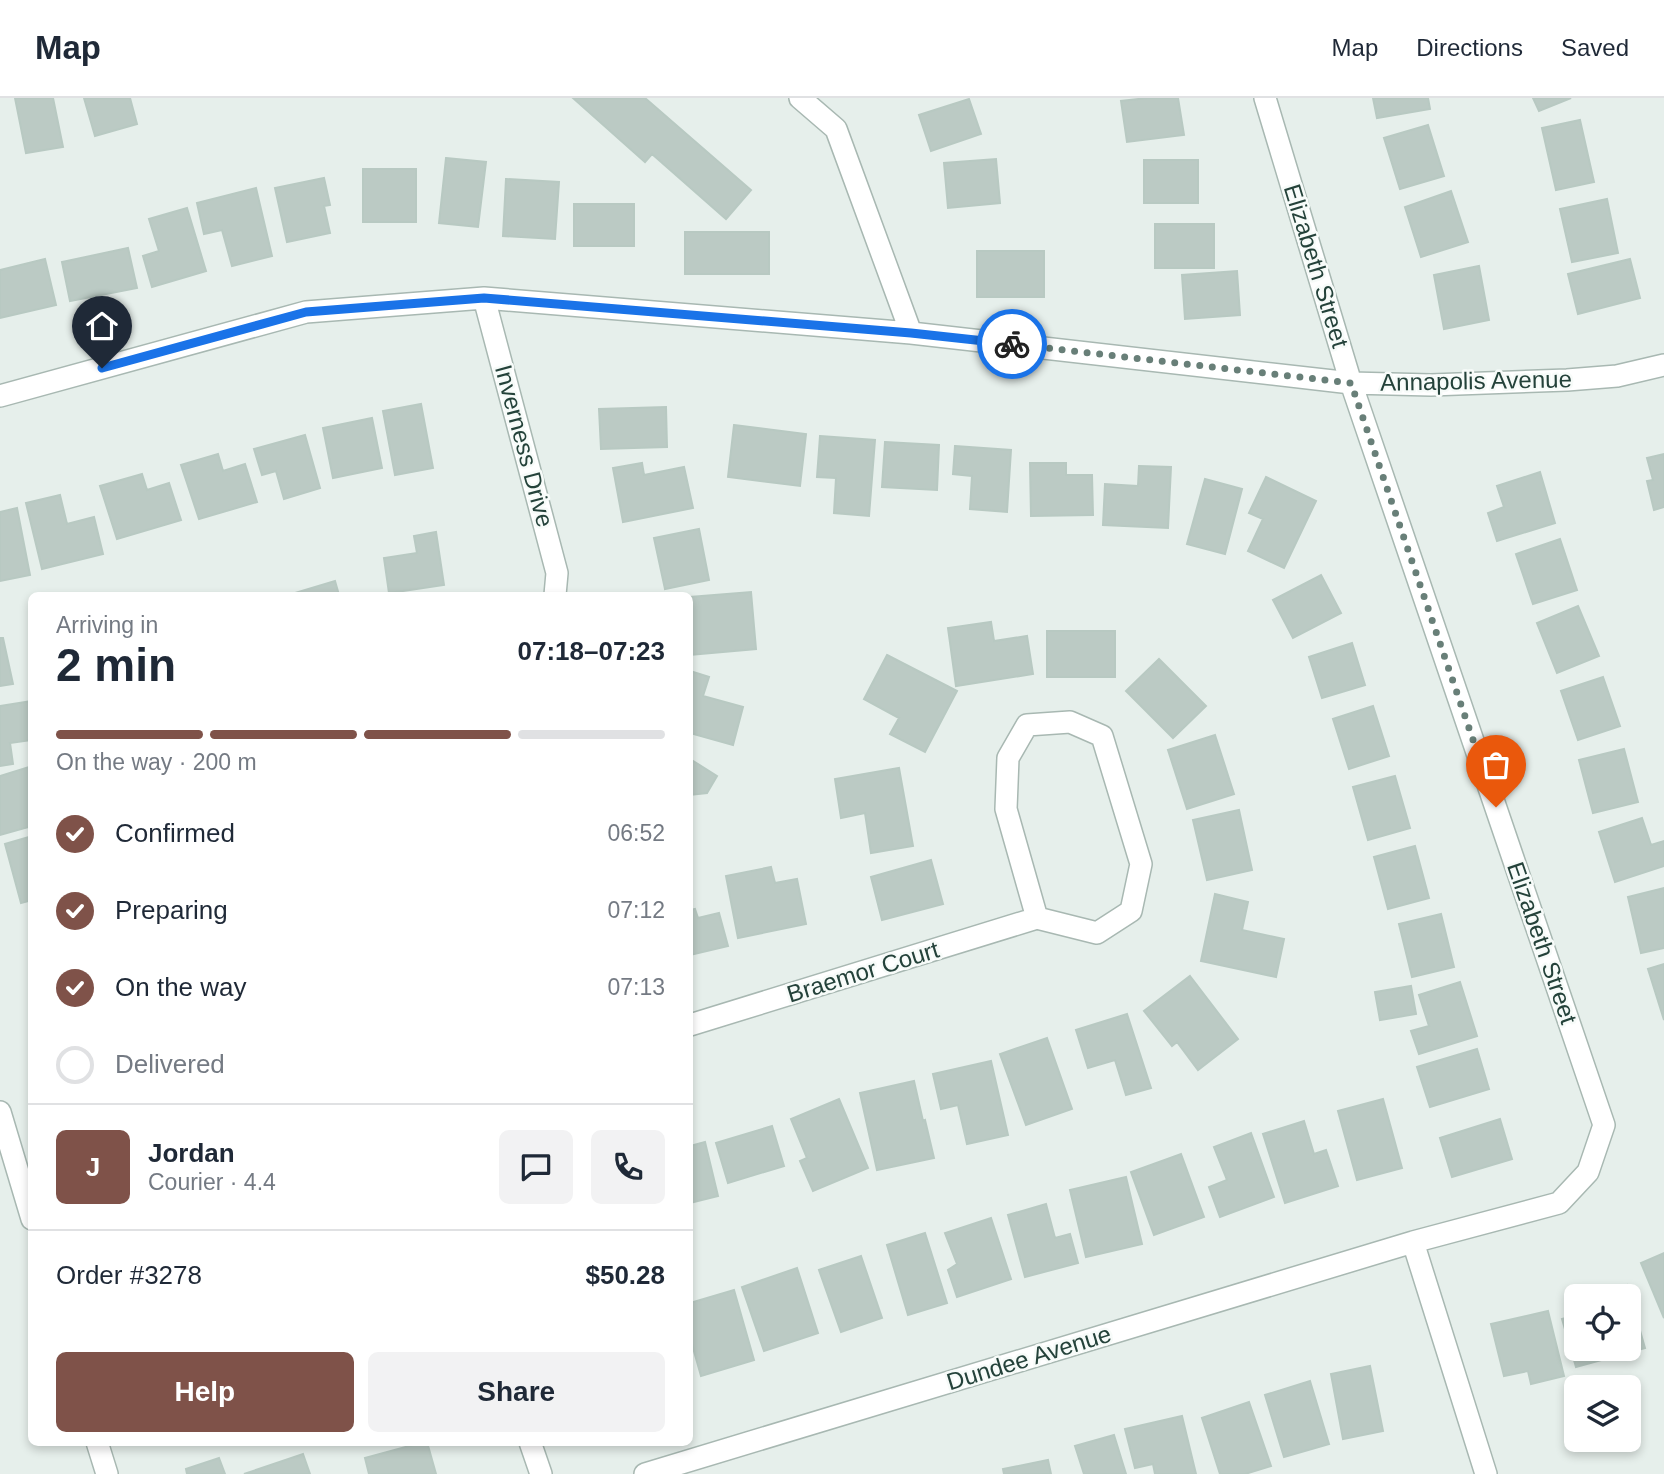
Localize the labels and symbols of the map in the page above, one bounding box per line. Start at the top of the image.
street label: Elizabeth Street [1279,181,1354,351]
pin [72,296,132,368]
courier [977,309,1047,379]
street label: Inverness Drive [490,362,559,530]
street label: Annapolis Avenue [1380,365,1572,396]
pin [1466,735,1526,807]
street label: Elizabeth Street [1502,858,1583,1028]
street label: Braemor Court [784,936,942,1007]
street label: Dundee Avenue [943,1320,1114,1395]

